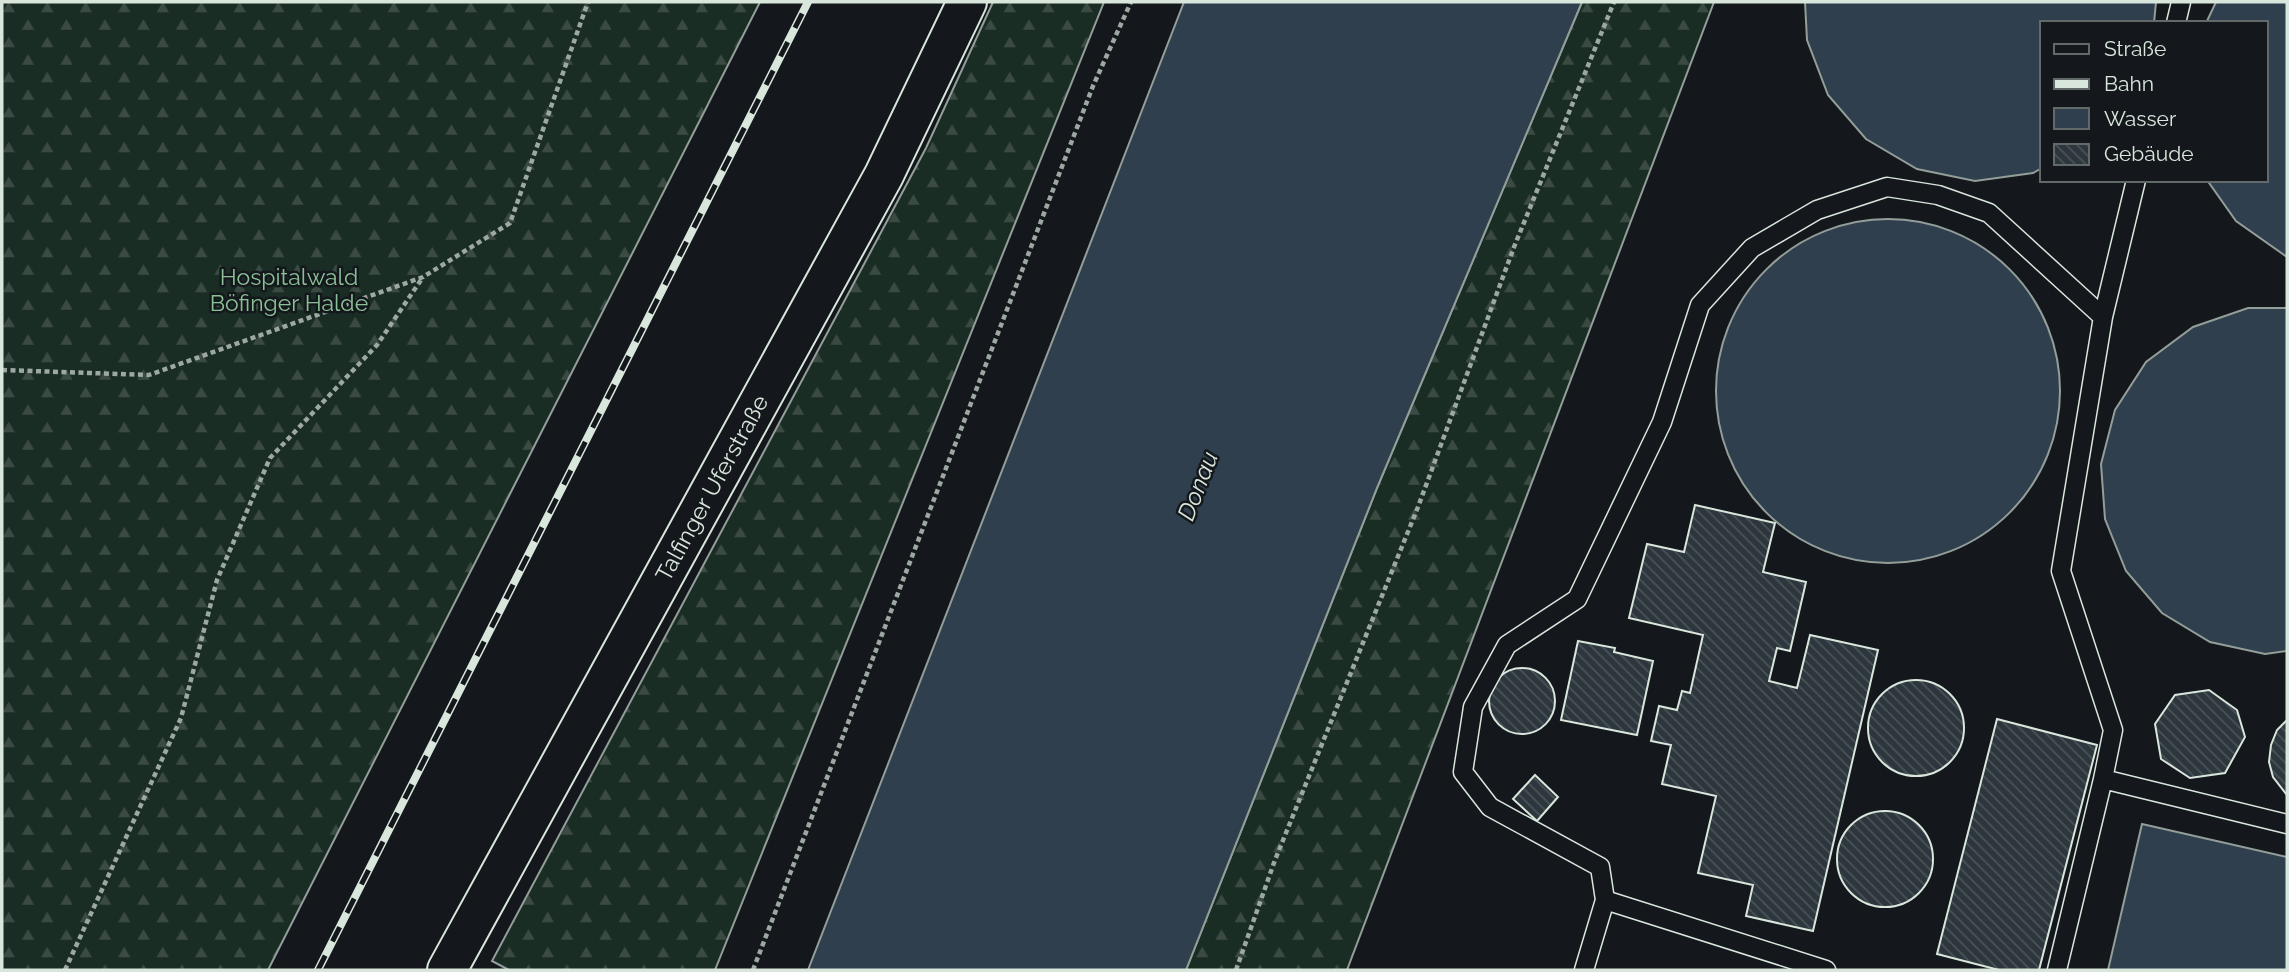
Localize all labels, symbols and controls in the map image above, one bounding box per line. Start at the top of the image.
legend [2040,21,2268,182]
text: Straße [2104,36,2166,61]
text: Bahn [2104,71,2154,96]
text: Wasser [2104,106,2177,131]
text: Gebäude [2104,141,2194,166]
park label: Hospitalwald Böfinger Halde [210,263,368,316]
street label: Talfinger Uferstraße [649,390,774,586]
water label: Donau [1171,447,1224,525]

